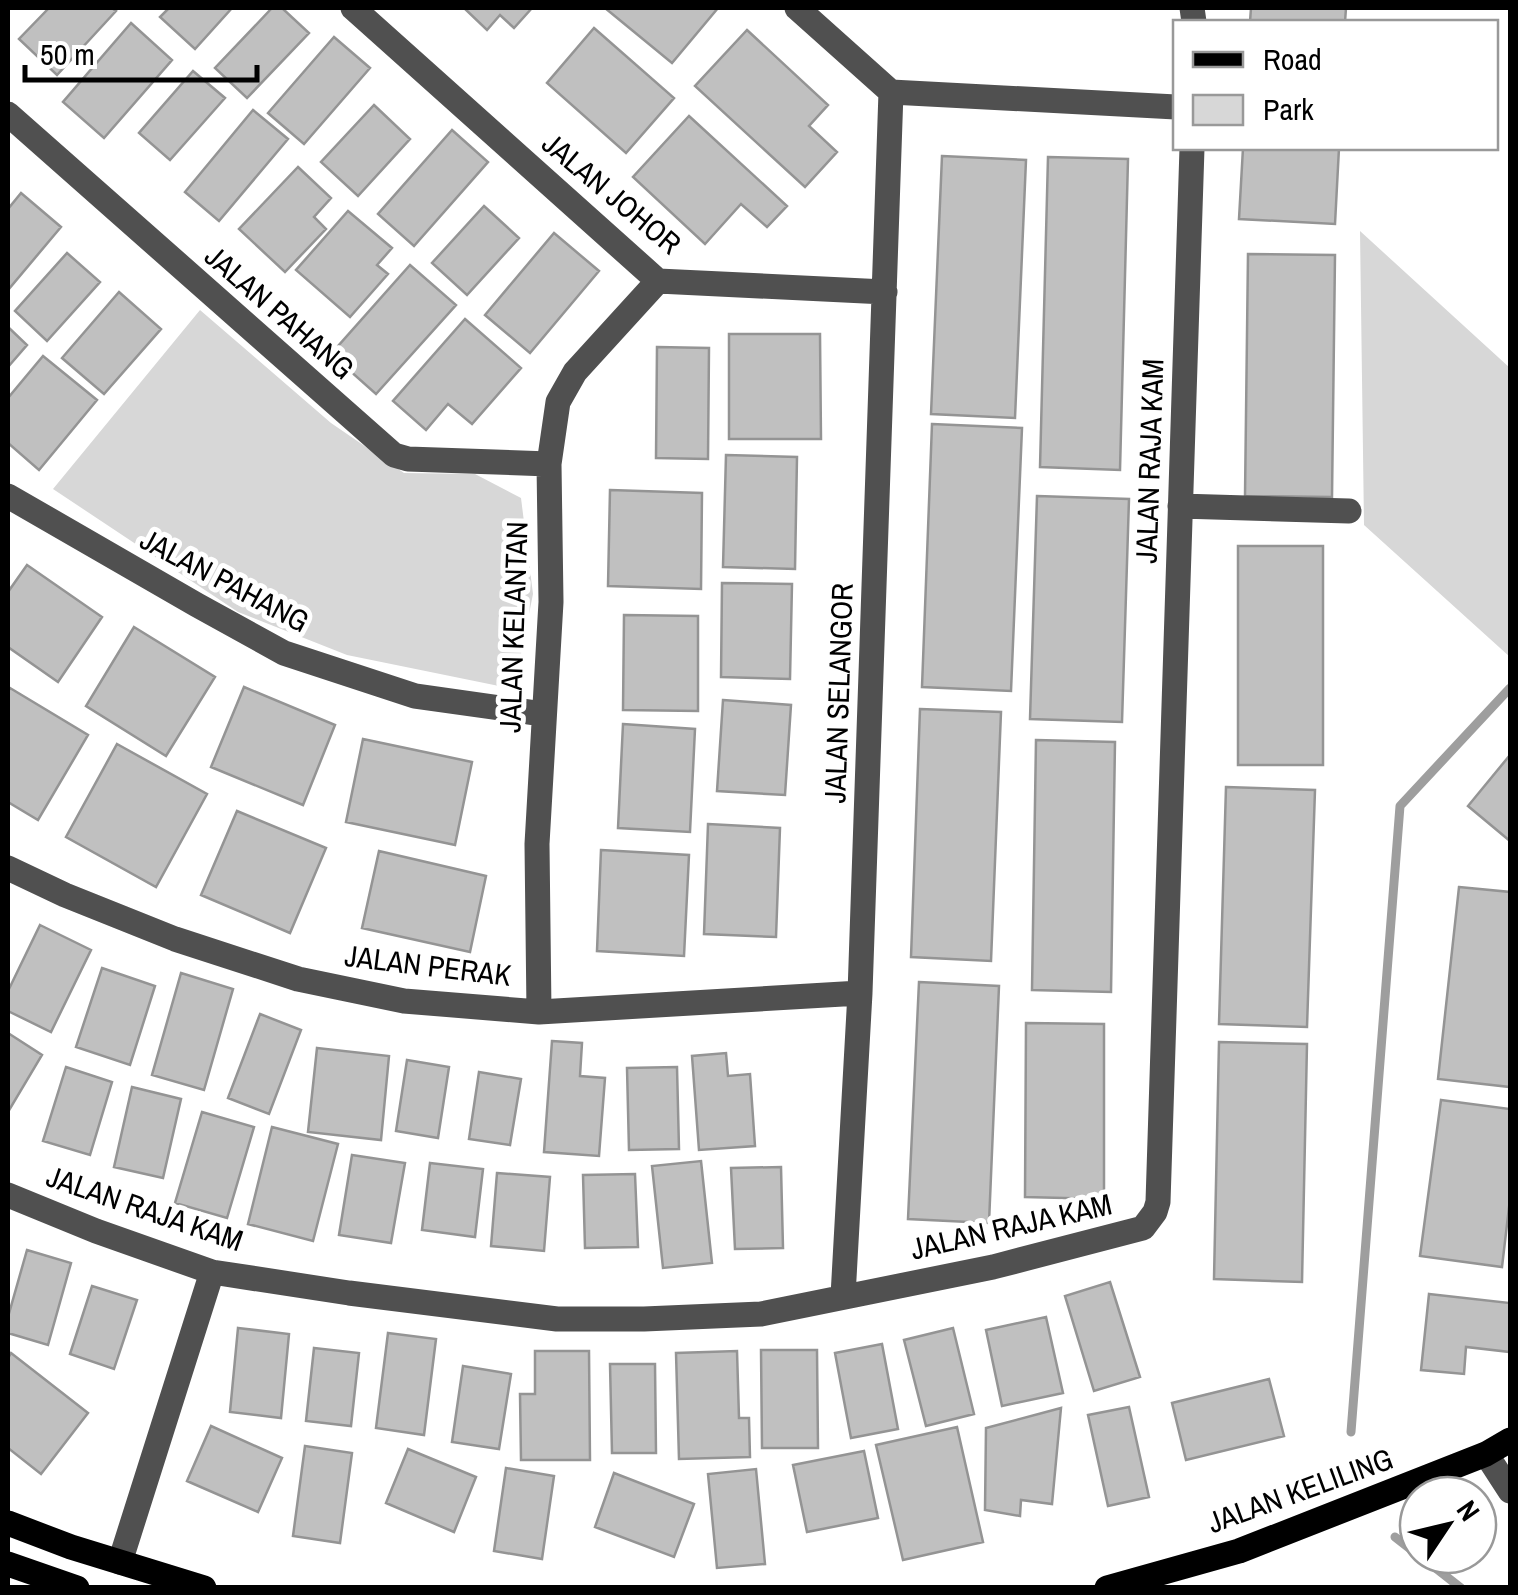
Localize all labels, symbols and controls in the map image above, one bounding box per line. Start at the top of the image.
scale bar [25,20,258,82]
legend [1173,20,1498,150]
text: 50 m [40,34,95,74]
text: Road [1263,39,1322,79]
text: Park [1263,89,1314,129]
street label: JALAN JOHOR [534,123,690,263]
street label: JALAN PAHANG [197,236,363,388]
street label: JALAN RAJA KAM [1125,358,1173,564]
street label: JALAN PAHANG [134,519,316,641]
street label: JALAN KELANTAN [489,521,537,733]
street label: JALAN SELANGOR [814,582,862,804]
street label: JALAN PERAK [343,935,514,995]
street label: JALAN RAJA KAM [42,1156,248,1260]
street label: JALAN RAJA KAM [907,1183,1115,1269]
street label: JALAN KELILING [1202,1438,1398,1542]
north arrow [1398,1475,1498,1575]
text: N [1448,1493,1489,1528]

